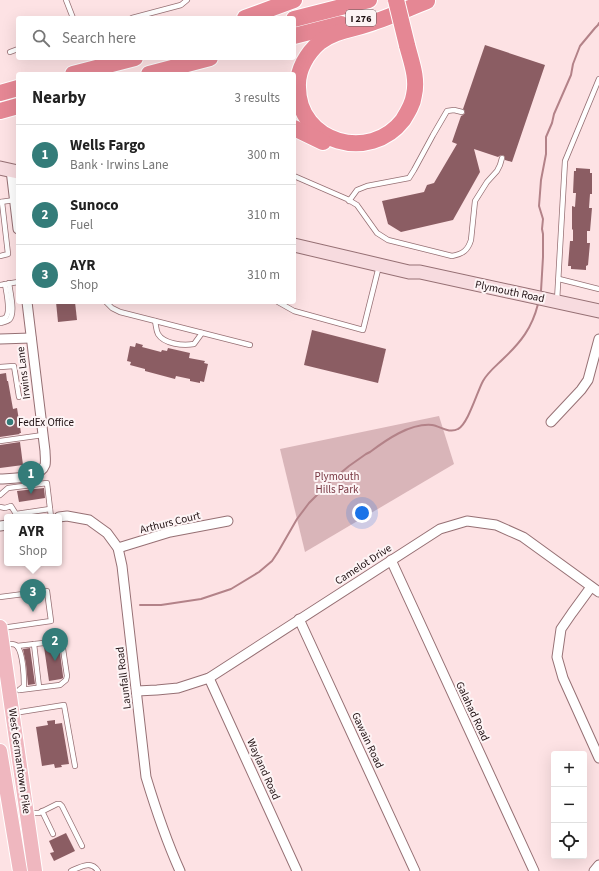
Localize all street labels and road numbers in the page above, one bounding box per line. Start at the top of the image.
road number: I 276 [346,10,376,26]
street label: Plymouth Road [474,277,546,306]
street label: Irwins Lane [13,345,34,400]
street label: Arthurs Court [138,508,202,537]
street label: Camelot Drive [332,540,395,588]
street label: Launfall Road [112,646,135,710]
street label: Galahad Road [452,679,493,743]
street label: West Germantown Pike [5,707,34,815]
street label: Gawain Road [348,710,387,771]
street label: Wayland Road [243,736,284,802]

